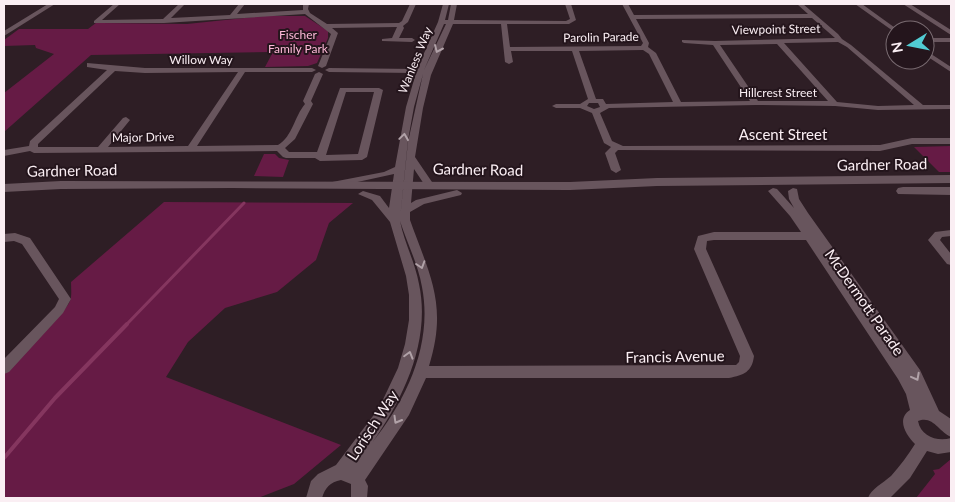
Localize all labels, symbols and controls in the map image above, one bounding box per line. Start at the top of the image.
north arrow [885,20,935,70]
street label: Viewpoint Street [732,21,821,37]
street label: Wanless Way [395,24,435,96]
park label: Fischer Family Park [268,27,329,56]
street label: Parolin Parade [563,29,639,45]
text: N [887,41,906,54]
one-way arrow [434,44,445,53]
street label: Willow Way [169,52,234,67]
street label: Hillcrest Street [739,85,818,100]
street label: Ascent Street [739,125,828,143]
street label: Major Drive [112,129,174,145]
one-way arrow [398,132,409,140]
street label: Gardner Road [837,154,927,174]
street label: Gardner Road [433,159,523,179]
street label: Gardner Road [27,160,117,180]
street label: McDermott Parade [822,245,908,359]
one-way arrow [416,261,426,269]
street label: Francis Avenue [625,346,725,366]
one-way arrow [403,351,413,359]
one-way arrow [910,372,920,381]
street label: Lorisch Way [343,386,401,463]
one-way arrow [394,415,404,424]

